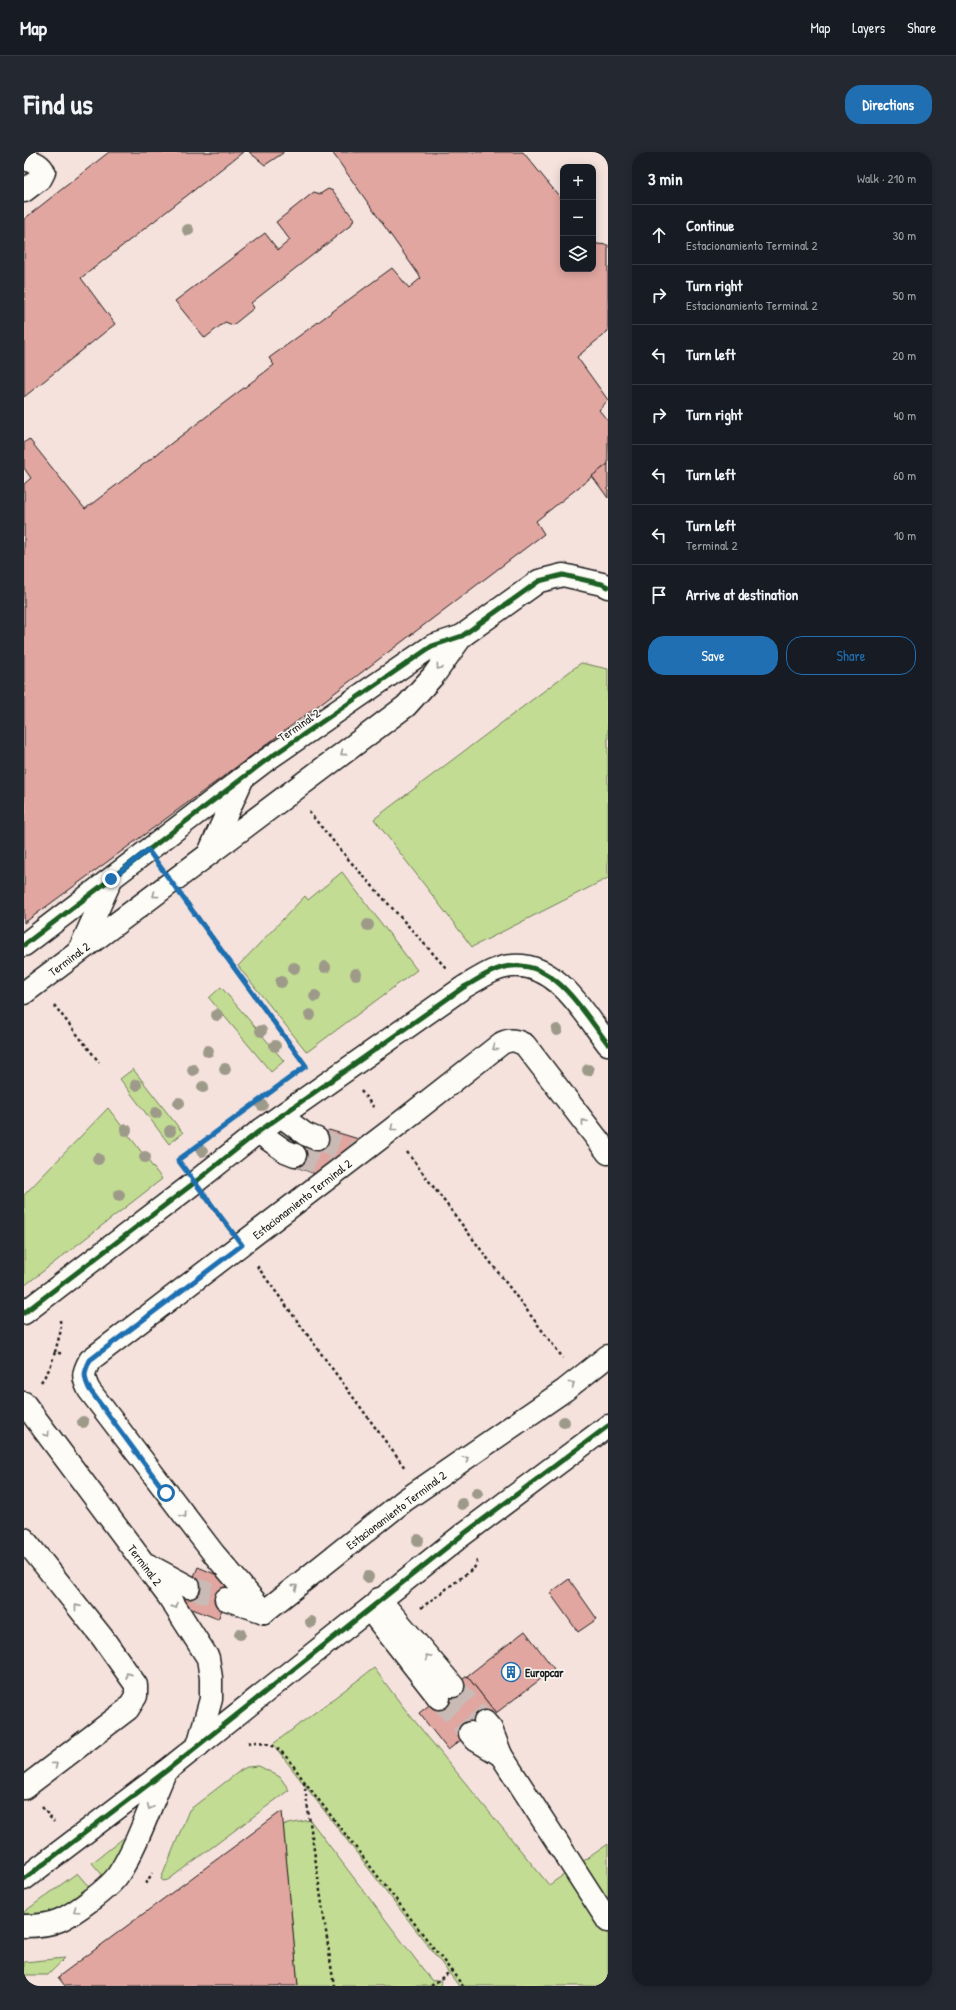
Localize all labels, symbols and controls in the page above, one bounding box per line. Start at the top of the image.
text: Map [20,15,47,41]
text: Map [810,18,830,37]
text: Layers [852,18,885,37]
text: Share [907,18,936,37]
text: Find us [24,85,93,123]
button: Directions [845,85,932,124]
map controls [560,164,596,272]
button: + [560,164,596,200]
text: 3 min [648,167,683,190]
text: Walk · 210 m [857,169,916,187]
button: − [560,200,596,236]
text: Continue [686,215,734,236]
icon: ahead [648,224,670,246]
text: 30 m [893,226,916,244]
button: layers [560,236,596,272]
text: Estacionamiento Terminal 2 [686,236,818,254]
text: Turn right [686,275,742,296]
icon: right [648,284,670,306]
text: 50 m [893,286,916,304]
text: Estacionamiento Terminal 2 [686,296,818,314]
icon: left [648,344,670,366]
text: Turn left [686,344,736,365]
text: 20 m [892,346,916,364]
icon: right [648,404,670,426]
text: Turn right [686,404,742,425]
text: 40 m [893,406,916,424]
icon: left [648,464,670,486]
text: Turn left [686,464,736,485]
text: 60 m [893,466,916,484]
text: Turn left [686,515,736,536]
icon: left [648,524,670,546]
text: 10 m [894,526,916,544]
text: Terminal 2 [686,536,738,554]
icon: arrive [648,584,670,606]
text: Arrive at destination [686,584,798,605]
button: Save [648,636,778,675]
button: Share [786,636,916,675]
one-way arrow [437,663,444,670]
street label: Terminal 2 [275,704,324,746]
one-way arrow [340,748,347,755]
route end [102,870,120,888]
one-way arrow [152,890,159,897]
street label: Terminal 2 [45,938,93,980]
one-way arrow [493,1043,500,1050]
one-way arrow [582,1120,589,1127]
one-way arrow [391,1124,398,1131]
street label: Estacionamiento Terminal 2 [249,1155,355,1243]
one-way arrow [568,1382,575,1389]
one-way arrow [42,1430,50,1437]
one-way arrow [462,1456,469,1464]
street label: Estacionamiento Terminal 2 [342,1466,450,1553]
route start [157,1484,175,1502]
one-way arrow [179,1510,186,1517]
street label: Terminal 2 [124,1541,166,1589]
one-way arrow [291,1585,298,1592]
one-way arrow [170,1602,177,1609]
one-way arrow [75,1604,82,1611]
one-way arrow [425,1654,432,1662]
building icon: Europcar [500,1661,522,1683]
place label: Europcar [525,1664,564,1682]
one-way arrow [126,1672,133,1679]
one-way arrow [51,1762,58,1770]
one-way arrow [147,1802,155,1810]
one-way arrow [74,1905,81,1912]

